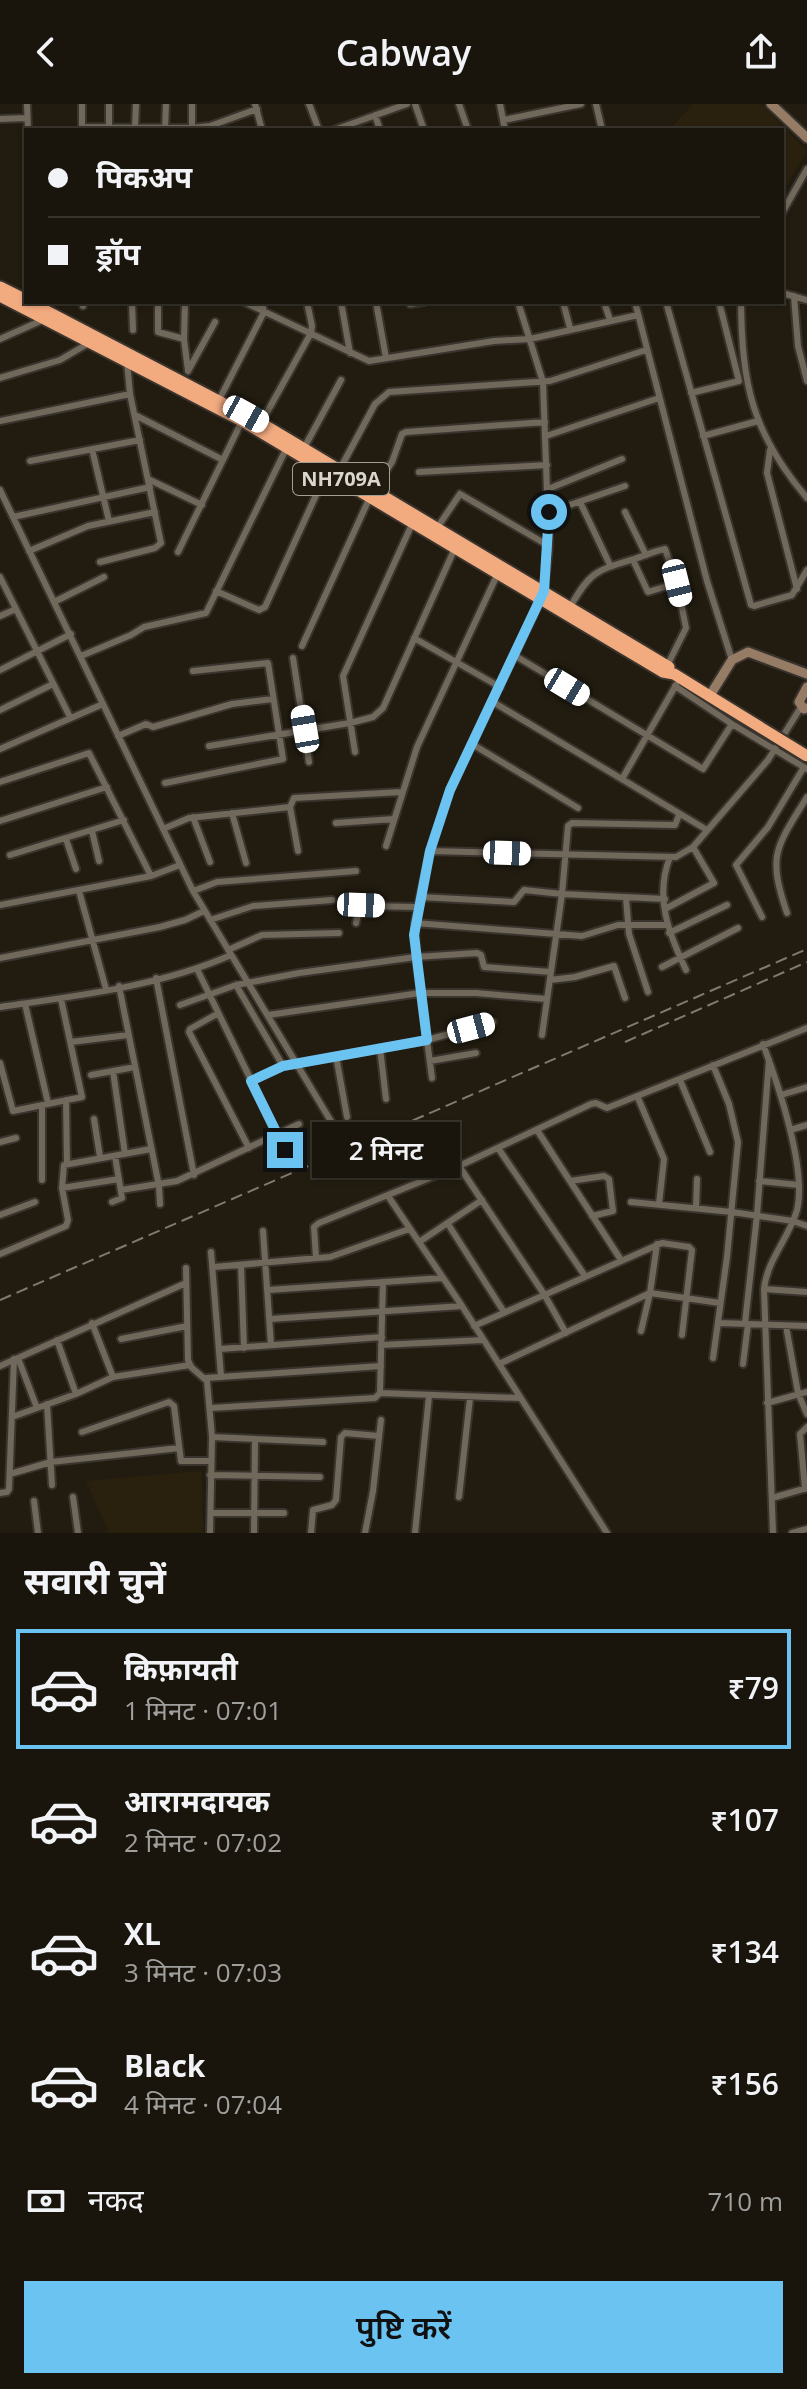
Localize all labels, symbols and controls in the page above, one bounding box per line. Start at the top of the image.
text: Cabway [336,28,471,77]
icon: back [24,30,68,74]
icon: share [739,30,783,74]
text: पिकअप [96,156,192,197]
text: ड्रॉप [96,233,140,274]
car [219,392,273,436]
road number: NH709A [293,463,389,495]
route start [531,494,567,530]
car [660,557,694,609]
car [540,664,594,710]
car [289,703,321,755]
car [483,840,531,866]
car [337,892,385,918]
car [445,1010,497,1046]
callout: 2 मिनट [313,1122,461,1178]
route end [267,1132,303,1168]
text: 2 मिनट [349,1132,423,1168]
text: सवारी चुनें [24,1556,166,1605]
text: किफ़ायती [124,1648,238,1689]
icon: car [28,1653,100,1725]
text: ₹79 [728,1667,779,1708]
text: 1 मिनट · 07:01 [124,1692,282,1728]
text: आरामदायक [124,1780,270,1821]
icon: car [28,1785,100,1857]
text: ₹107 [711,1799,779,1840]
text: 2 मिनट · 07:02 [124,1824,282,1860]
text: XL [124,1913,161,1954]
icon: car [28,1917,100,1989]
text: ₹134 [711,1931,779,1972]
text: 3 मिनट · 07:03 [124,1954,282,1990]
text: Black [124,2045,205,2086]
icon: car [28,2049,100,2121]
text: ₹156 [711,2063,779,2104]
text: 4 मिनट · 07:04 [124,2086,282,2122]
icon: cash [24,2179,68,2223]
text: नकद [88,2179,144,2220]
text: 710 m [708,2183,783,2219]
button: पुष्टि करें [24,2281,783,2373]

